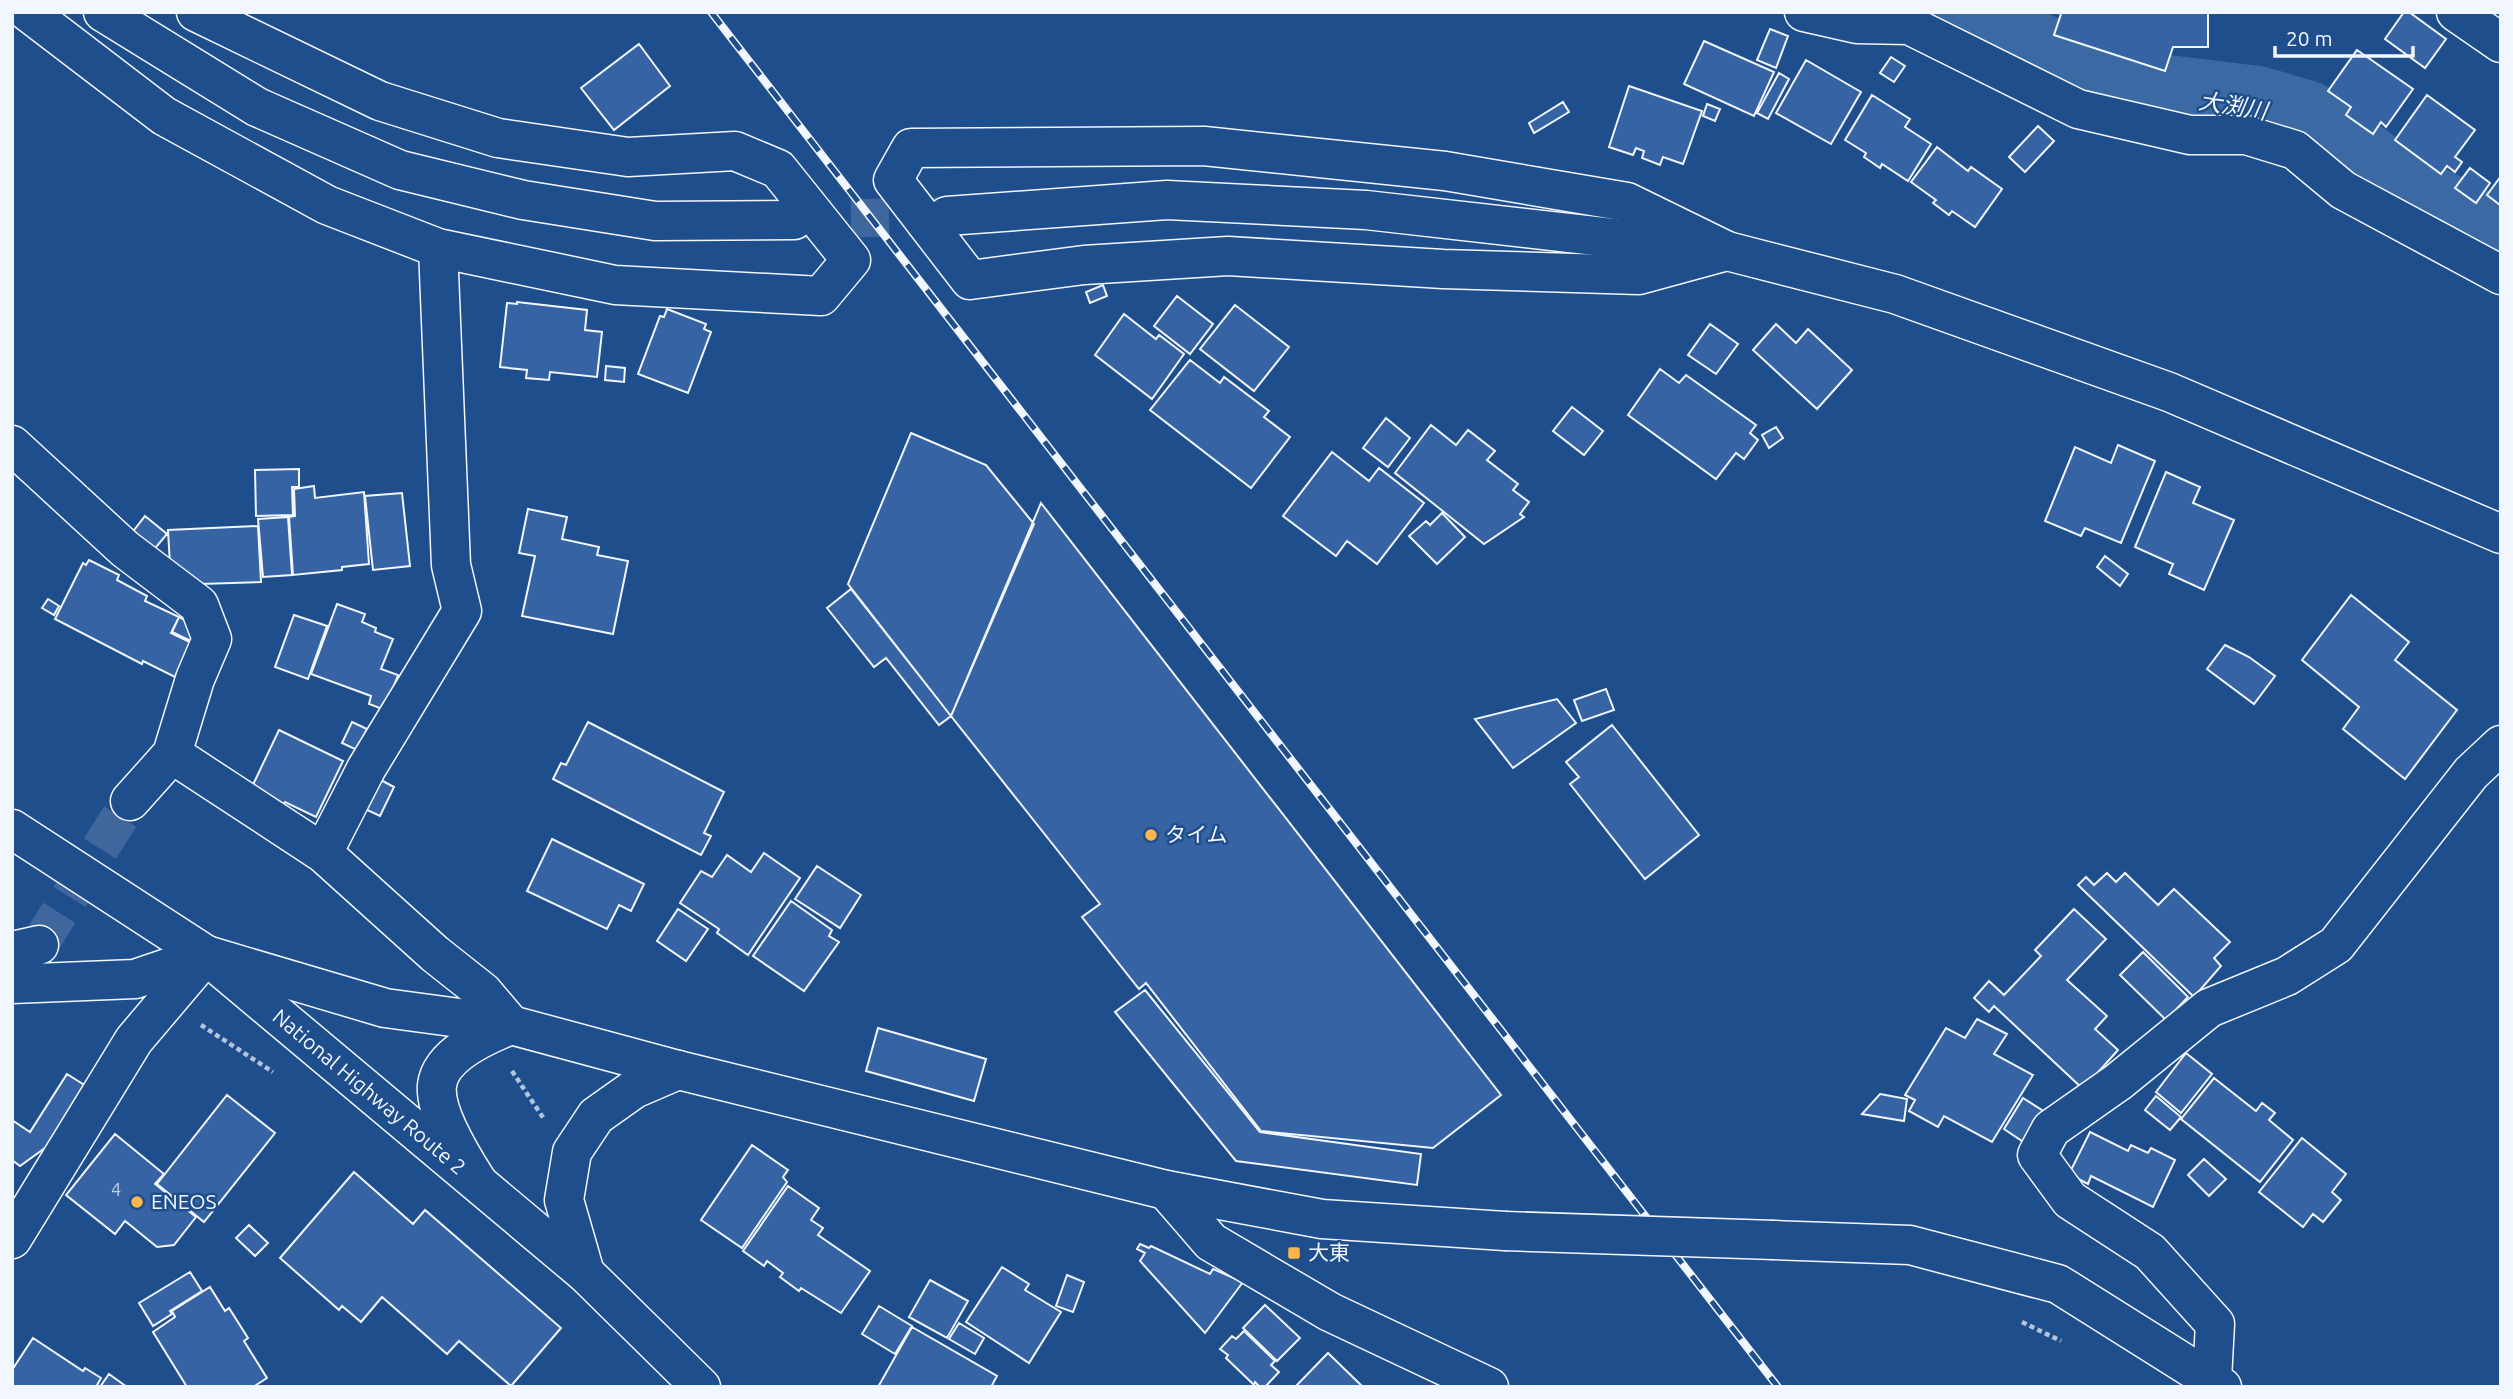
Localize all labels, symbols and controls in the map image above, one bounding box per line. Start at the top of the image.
scale bar [2275,14,2413,58]
text: 20 m [2286,26,2333,50]
water label: 大渕川 [2197,88,2272,124]
place label: タイム [1165,822,1228,846]
marker: タイム [1143,827,1159,843]
street label: National Highway Route 2 [268,1004,471,1179]
house number: 4 [111,1179,121,1199]
place label: ENEOS [151,1189,217,1213]
marker: ENEOS [129,1194,145,1210]
place label: 大東 [1308,1240,1350,1264]
marker: 大東 [1286,1245,1302,1261]

